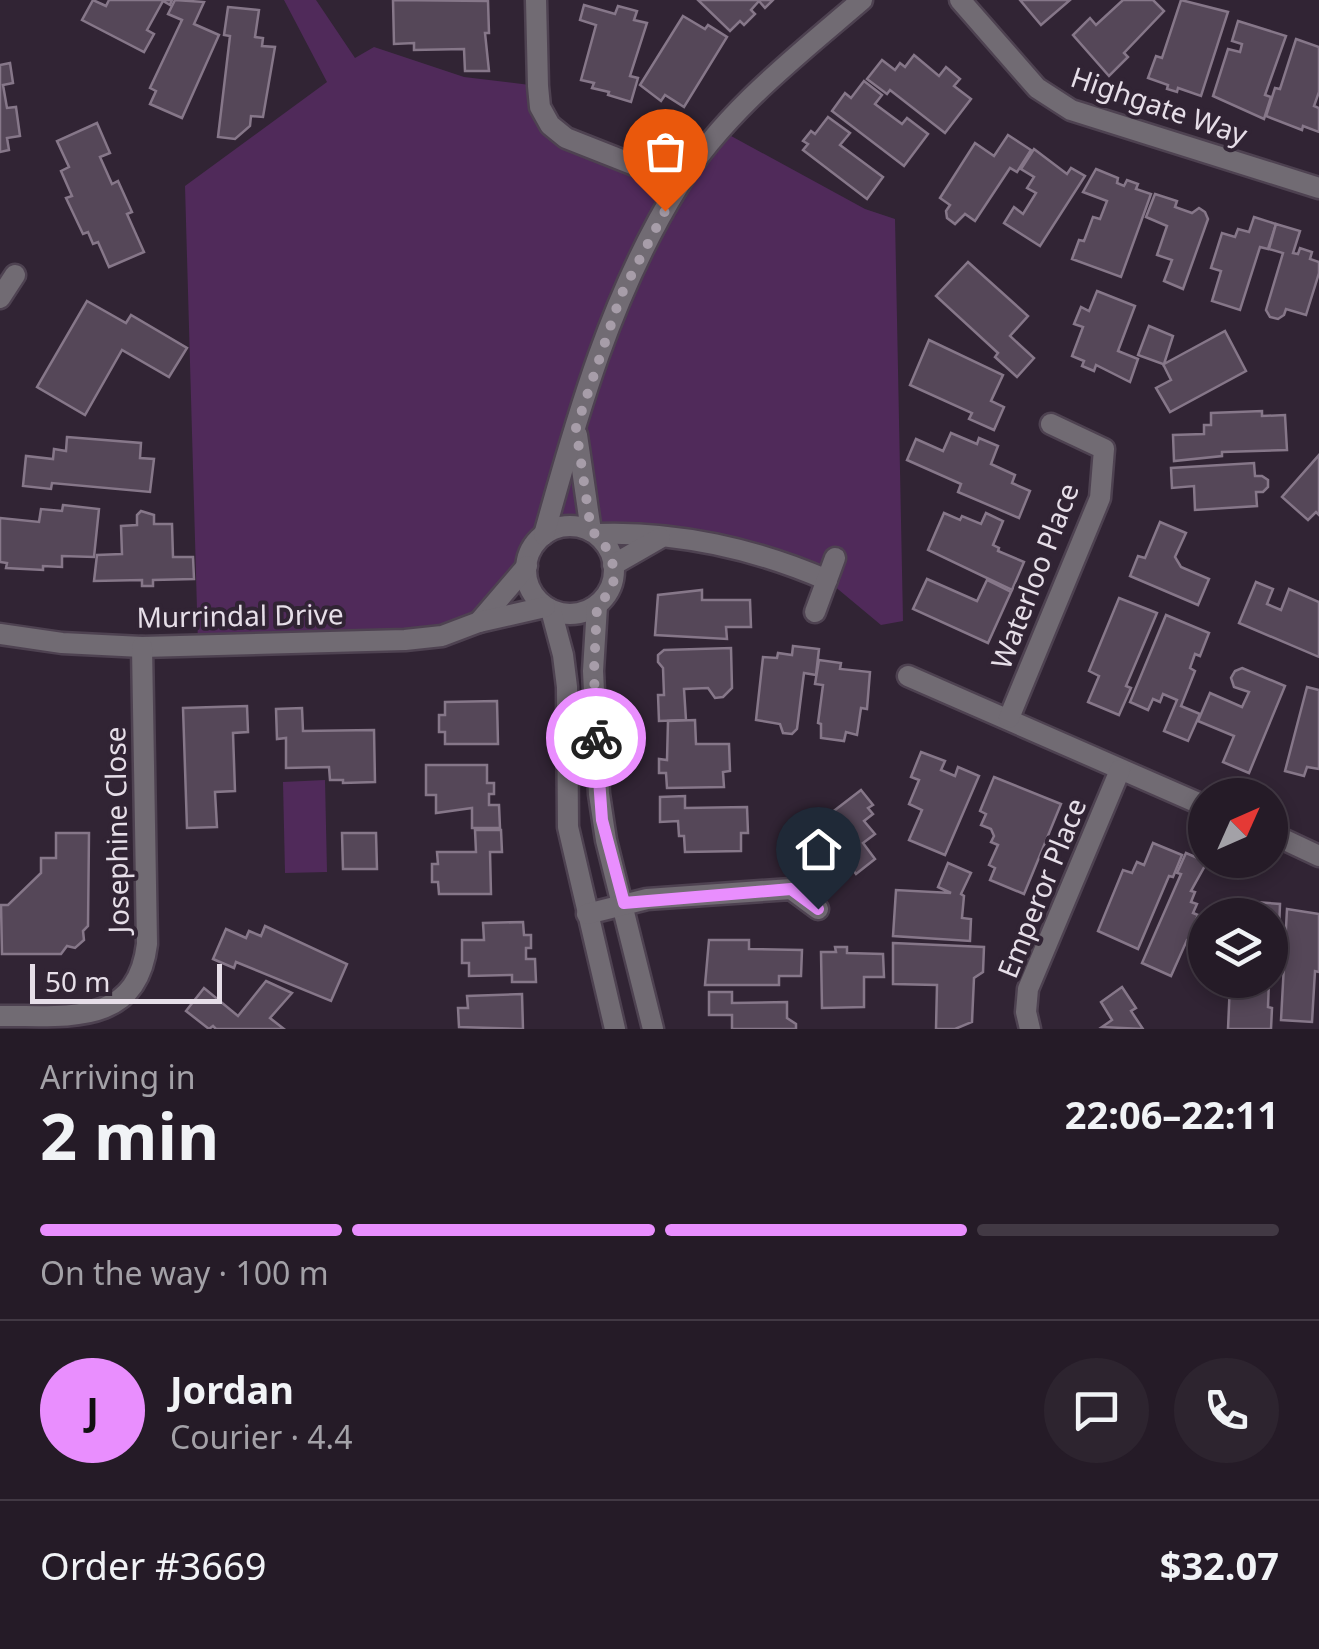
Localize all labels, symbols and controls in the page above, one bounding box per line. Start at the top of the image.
street label: Highgate Way [1066,57,1253,153]
pin [623,109,708,212]
icon: bag [638,124,693,179]
street label: Waterloo Place [981,477,1087,674]
street label: Murrindal Drive [136,594,344,636]
courier [546,688,646,788]
icon: bike [569,711,624,766]
street label: Josephine Close [95,726,137,937]
north arrow [1188,778,1288,878]
map controls [1188,778,1288,998]
street label: Emperor Place [988,792,1094,983]
pin [776,807,861,910]
icon: home [791,822,846,877]
button: layers [1188,898,1288,998]
scale bar [30,959,222,1004]
text: 50 m [45,962,111,1000]
text: Arriving in [40,1055,195,1098]
text: 22:06–22:11 [1065,1088,1279,1140]
text: 2 min [40,1091,219,1179]
text: On the way · 100 m [40,1251,329,1294]
button: chat [1044,1358,1149,1463]
button: phone [1174,1358,1279,1463]
text: Jordan [170,1363,294,1415]
text: J [86,1384,99,1436]
text: Courier · 4.4 [170,1415,353,1458]
text: Order #3669 [40,1539,266,1591]
text: $32.07 [1160,1539,1279,1591]

